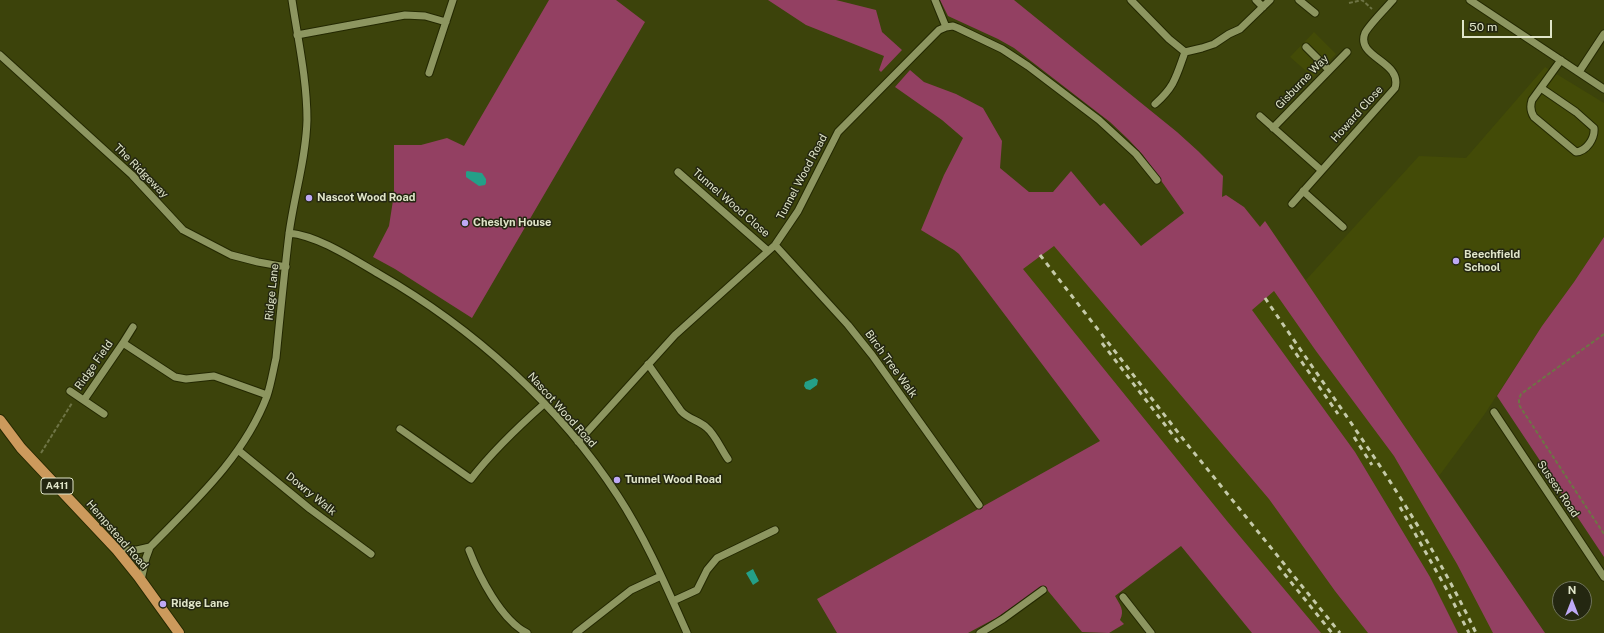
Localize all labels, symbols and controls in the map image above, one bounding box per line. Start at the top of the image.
scale bar [1464,12,1554,38]
text: 50 m [1469,20,1497,34]
street label: Gisburne Way [1273,52,1331,112]
street label: Howard Close [1328,83,1386,145]
street label: Tunnel Wood Road [774,132,830,222]
street label: The Ridgeway [111,141,171,201]
street label: Tunnel Wood Close [690,166,772,240]
place label: Nascot Wood Road [317,191,415,205]
marker: Nascot Wood Road [304,193,314,203]
place label: Cheslyn House [473,216,551,230]
marker: Cheslyn House [460,218,470,228]
place label: Beechfield School [1464,248,1520,274]
marker: Beechfield School [1451,256,1461,266]
street label: Ridge Lane [262,263,282,321]
street label: Birch Tree Walk [862,328,920,400]
street label: Ridge Field [72,338,116,392]
street label: Nascot Wood Road [525,370,599,450]
street label: Sussex Road [1534,458,1582,520]
street label: Dowry Walk [283,470,339,518]
place label: Tunnel Wood Road [625,473,722,487]
marker: Tunnel Wood Road [612,475,622,485]
road number: A411 [41,478,73,494]
street label: Hempstead Road [83,498,151,572]
north arrow [1552,581,1592,621]
text: N [1568,584,1576,596]
place label: Ridge Lane [171,597,229,611]
marker: Ridge Lane [158,599,168,609]

